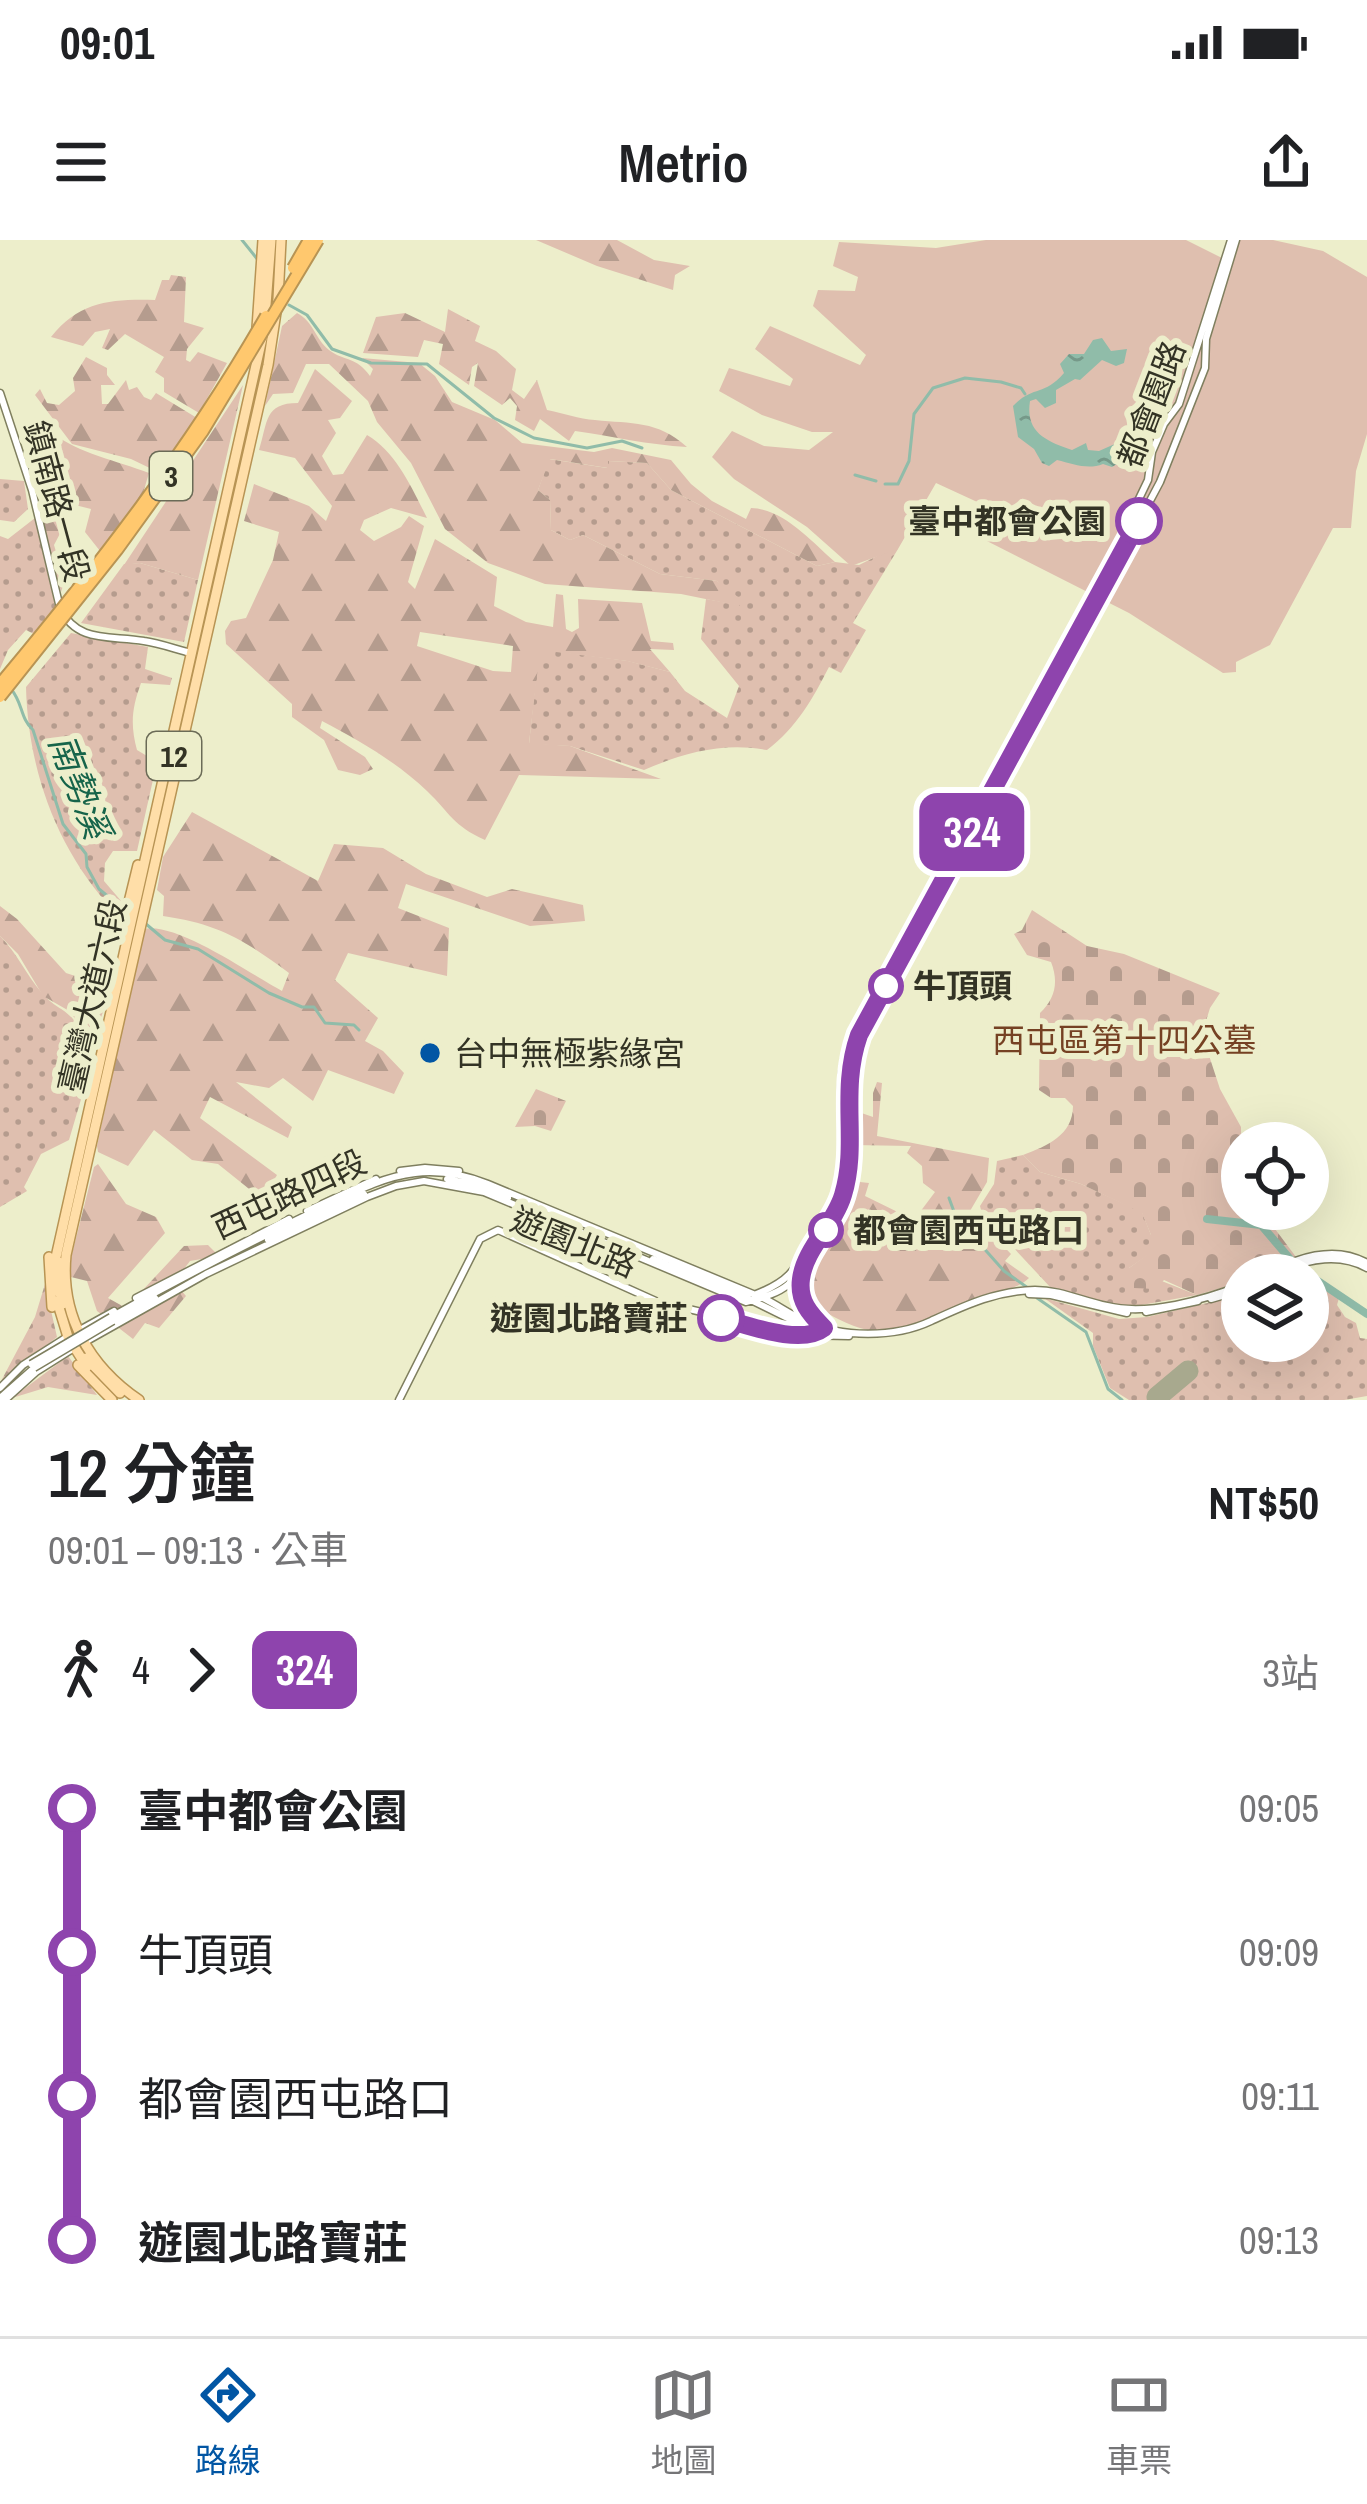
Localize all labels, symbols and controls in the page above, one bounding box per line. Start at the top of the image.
text: 09:01 [60,12,154,73]
text: Metrio [618,126,749,199]
icon: menu [48,129,114,195]
icon: share [1253,129,1319,195]
street label: 都會園路 [1107,334,1195,474]
street label: 鎮南路一段 [14,416,100,586]
road number: 3 [150,452,192,500]
place label: 臺中都會公園 [908,499,1106,543]
marker: 臺中都會公園 [1117,499,1161,543]
water label: 南勢溪 [38,727,124,850]
road number: 12 [147,732,201,780]
line badge: 324 [903,793,1041,871]
text: 324 [943,804,1001,860]
street label: 臺灣大道六段 [48,895,136,1097]
place label: 牛頂頭 [913,964,1012,1008]
marker: 牛頂頭 [870,970,902,1002]
park label: 西屯區第十四公墓 [992,1018,1256,1062]
place label: 台中無極紫緣宮 [454,1031,685,1075]
marker: 台中無極紫緣宮 [417,1040,443,1066]
map controls [1221,1122,1329,1362]
button: locate [1221,1122,1329,1230]
street label: 西屯路四段 [205,1139,373,1249]
street label: 遊園北路 [505,1197,643,1287]
place label: 都會園西屯路口 [853,1208,1084,1252]
marker: 都會園西屯路口 [810,1214,842,1246]
button: layers [1221,1254,1329,1362]
place label: 遊園北路寶莊 [490,1296,688,1340]
marker: 遊園北路寶莊 [699,1296,743,1340]
text: 12 分鐘 [48,1429,255,1518]
text: NT$50 [1208,1472,1319,1533]
text: 09:01 – 09:13 · 公車 [48,1524,348,1576]
icon: walk [48,1637,114,1703]
icon: forward [168,1637,234,1703]
text: 324 [276,1642,333,1698]
text: 4 [132,1644,150,1696]
text: 3站 [1262,1647,1319,1699]
text: 臺中都會公園 [138,1780,408,1841]
text: 09:05 [1239,1782,1319,1834]
text: 牛頂頭 [138,1924,273,1985]
text: 09:09 [1239,1926,1319,1978]
text: 都會園西屯路口 [138,2068,453,2129]
text: 09:11 [1241,2070,1319,2122]
text: 遊園北路寶莊 [138,2212,408,2273]
text: 09:13 [1239,2214,1319,2266]
tab: 路線 [195,2362,261,2482]
tab: 地圖 [650,2362,716,2482]
tab: 車票 [1106,2362,1172,2482]

